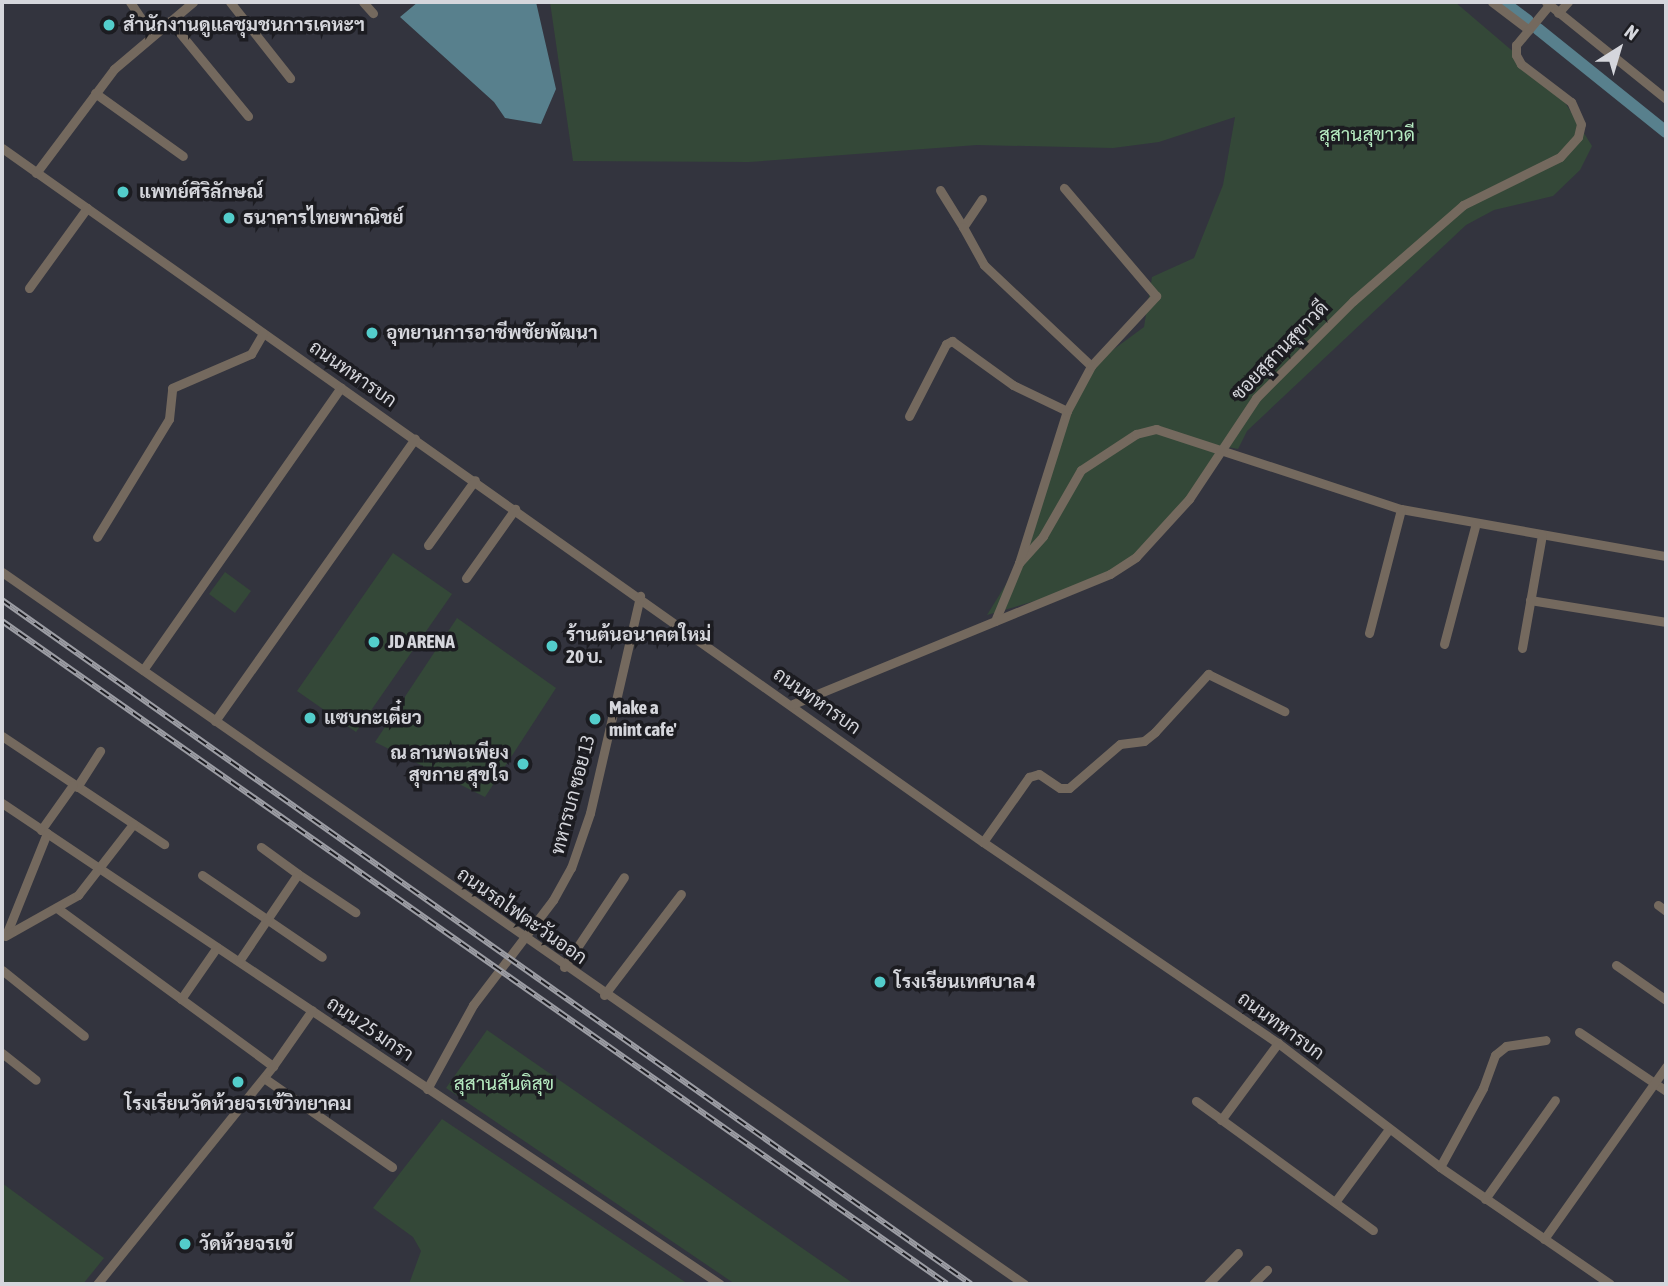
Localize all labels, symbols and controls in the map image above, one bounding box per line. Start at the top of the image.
place label: สำนักงานดูแลชุมชนการเคหะฯ [123,14,365,36]
north arrow [1584,14,1654,84]
marker: สำนักงานดูแลชุมชนการเคหะฯ [101,17,117,33]
text: N [1621,20,1643,44]
park label: สุสานสุขาวดี [1319,124,1415,146]
place label: แพทย์ศิริลักษณ์ [139,181,263,203]
marker: แพทย์ศิริลักษณ์ [113,182,133,202]
place label: ธนาคารไทยพาณิชย์ [243,207,404,229]
marker: ธนาคารไทยพาณิชย์ [221,210,237,226]
street label: ซอยสุสานสุขาวดี [1227,296,1333,406]
place label: อุทยานการอาชีพชัยพัฒนา [386,322,598,344]
marker: อุทยานการอาชีพชัยพัฒนา [364,325,380,341]
street label: ถนนทหารบก [305,336,401,412]
place label: ร้านต้นอนาคตใหม่ 20 บ. [566,624,711,668]
place label: JD ARENA [388,631,455,653]
marker: JD ARENA [366,634,382,650]
marker: ร้านต้นอนาคตใหม่ 20 บ. [544,638,560,654]
street label: ถนนทหารบก [769,663,865,739]
place label: Make a mint cafe' [609,697,677,741]
place label: แซบกะเตี๋ยว [324,707,422,729]
marker: แซบกะเตี๋ยว [302,710,318,726]
marker: Make a mint cafe' [587,711,603,727]
street label: ทหารบก ซอย 13 [546,733,600,857]
place label: ณ ลานพอเพียง สุขกาย สุขใจ [390,742,509,786]
marker: ณ ลานพอเพียง สุขกาย สุขใจ [515,756,531,772]
street label: ถนนรถไฟตะวันออก [453,863,591,969]
place label: โรงเรียนเทศบาล 4 [894,971,1035,993]
marker: โรงเรียนเทศบาล 4 [872,974,888,990]
street label: ถนนทหารบก [1233,987,1329,1065]
street label: ถนน 25 มกรา [322,992,418,1066]
park label: สุสานสันติสุข [454,1073,554,1095]
marker: โรงเรียนวัดห้วยจรเข้วิทยาคม [230,1074,246,1090]
place label: โรงเรียนวัดห้วยจรเข้วิทยาคม [124,1093,352,1115]
place label: วัดห้วยจรเข้ [199,1233,293,1255]
marker: วัดห้วยจรเข้ [177,1236,193,1252]

